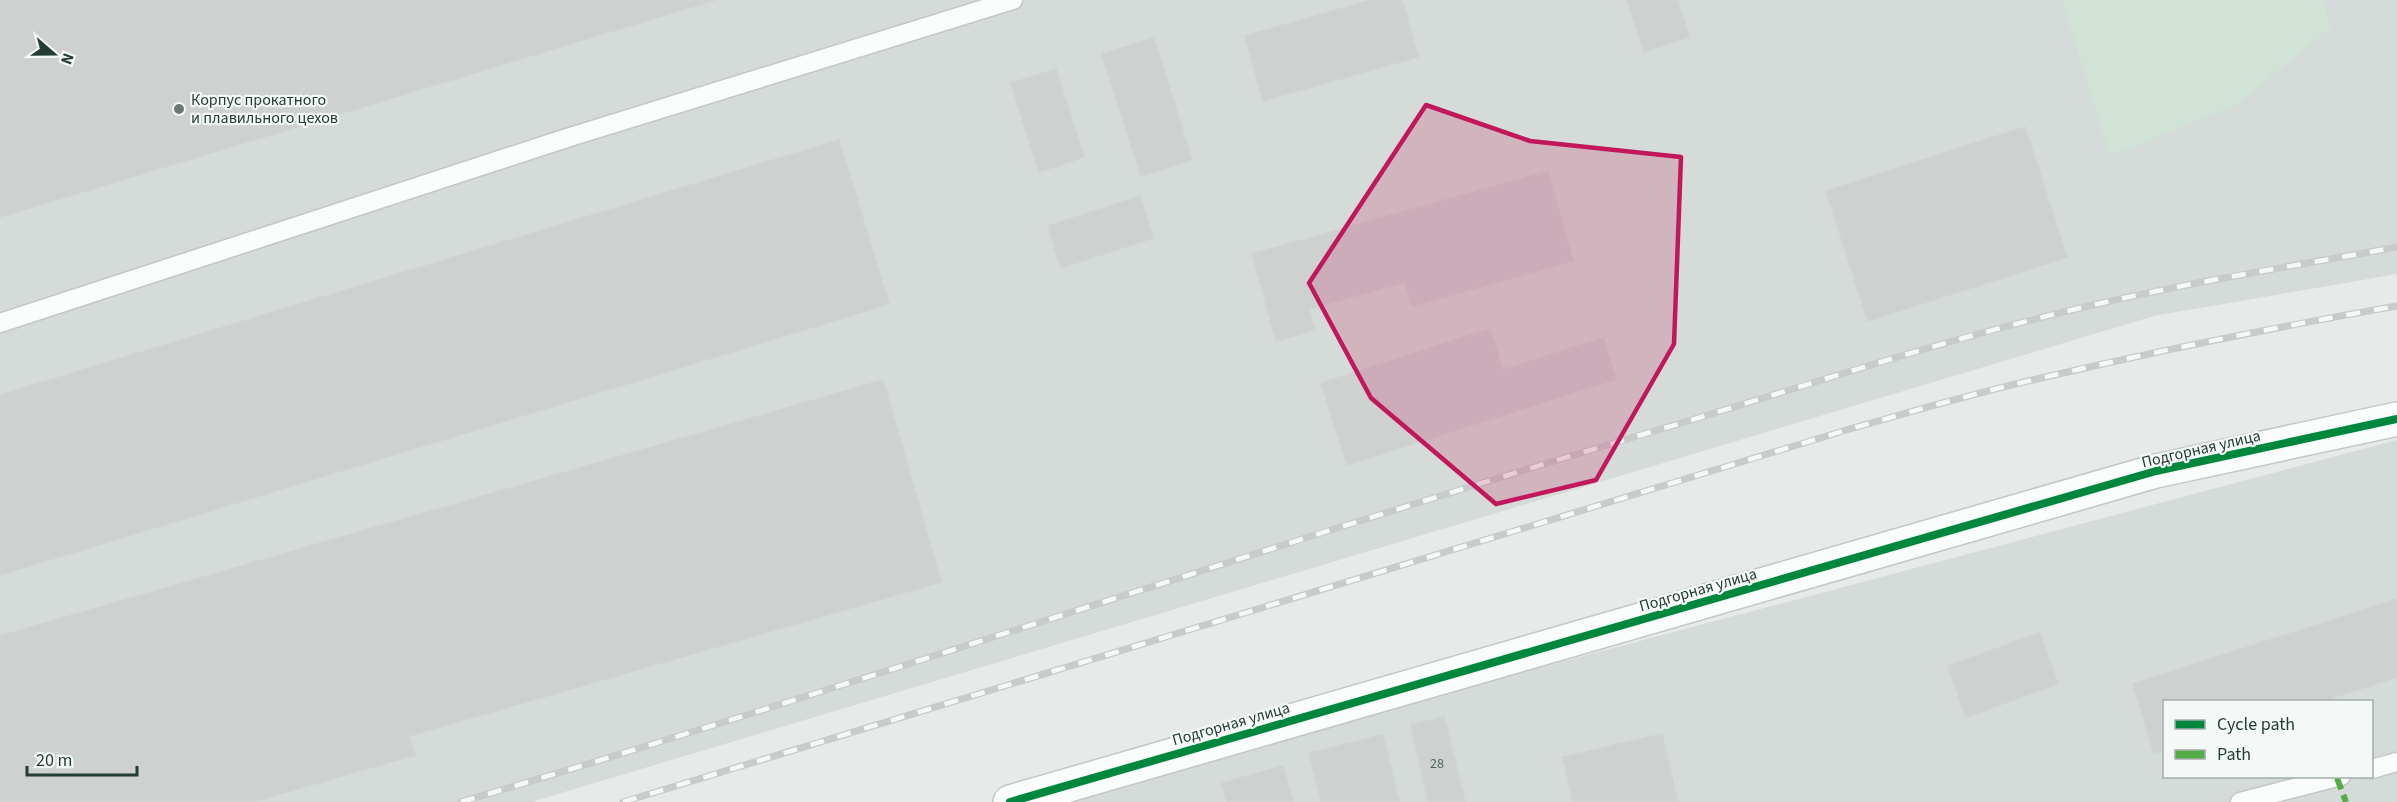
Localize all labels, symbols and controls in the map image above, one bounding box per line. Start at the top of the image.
north arrow [24,24,84,84]
text: N [55,50,79,68]
place label: Корпус прокатного и плавильного цехов [191,89,338,129]
marker: Корпус прокатного и плавильного цехов [172,102,186,116]
street label: Подгорная улица [2139,425,2263,473]
street label: Подгорная улица [1637,563,1759,617]
street label: Подгорная улица [1170,697,1292,751]
legend [2163,700,2373,778]
text: Cycle path [2217,712,2295,737]
scale bar [27,739,136,777]
text: Path [2217,742,2251,767]
text: 20 m [36,748,72,773]
house number: 28 [1430,754,1444,774]

